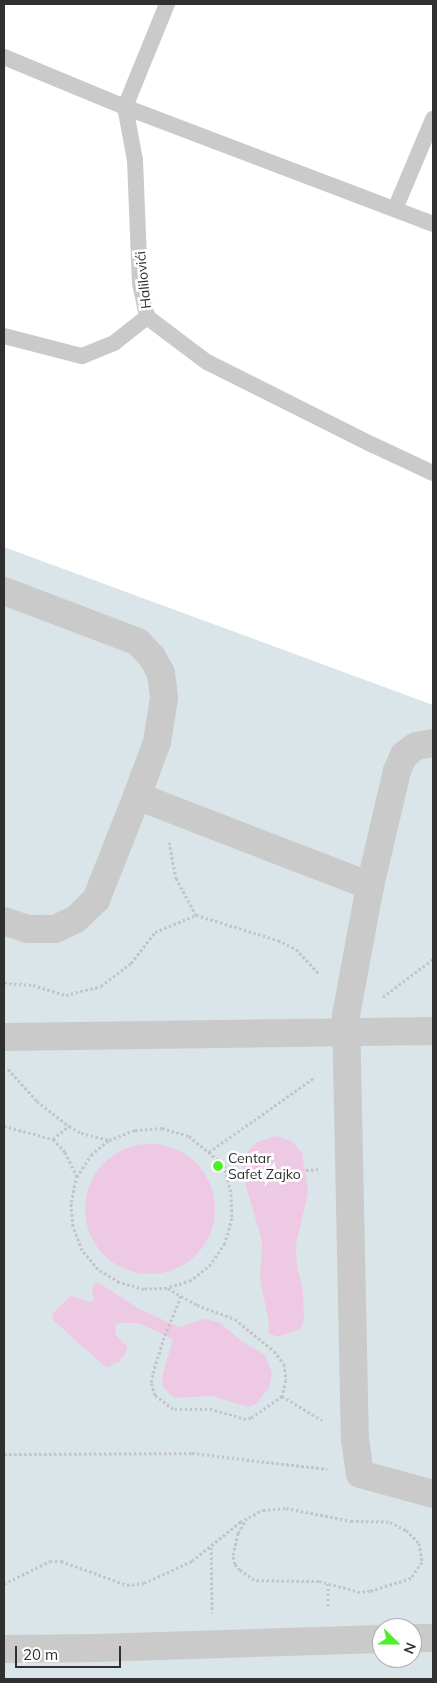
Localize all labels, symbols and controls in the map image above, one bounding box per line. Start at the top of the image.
street label: Halilovići [132,250,154,310]
place label: Centar Safet Zajko [228,1150,301,1182]
marker: Centar Safet Zajko [212,1160,224,1172]
north arrow [372,1618,422,1668]
scale bar [18,1636,124,1668]
text: N [400,1640,420,1657]
text: 20 m [23,1645,58,1664]

